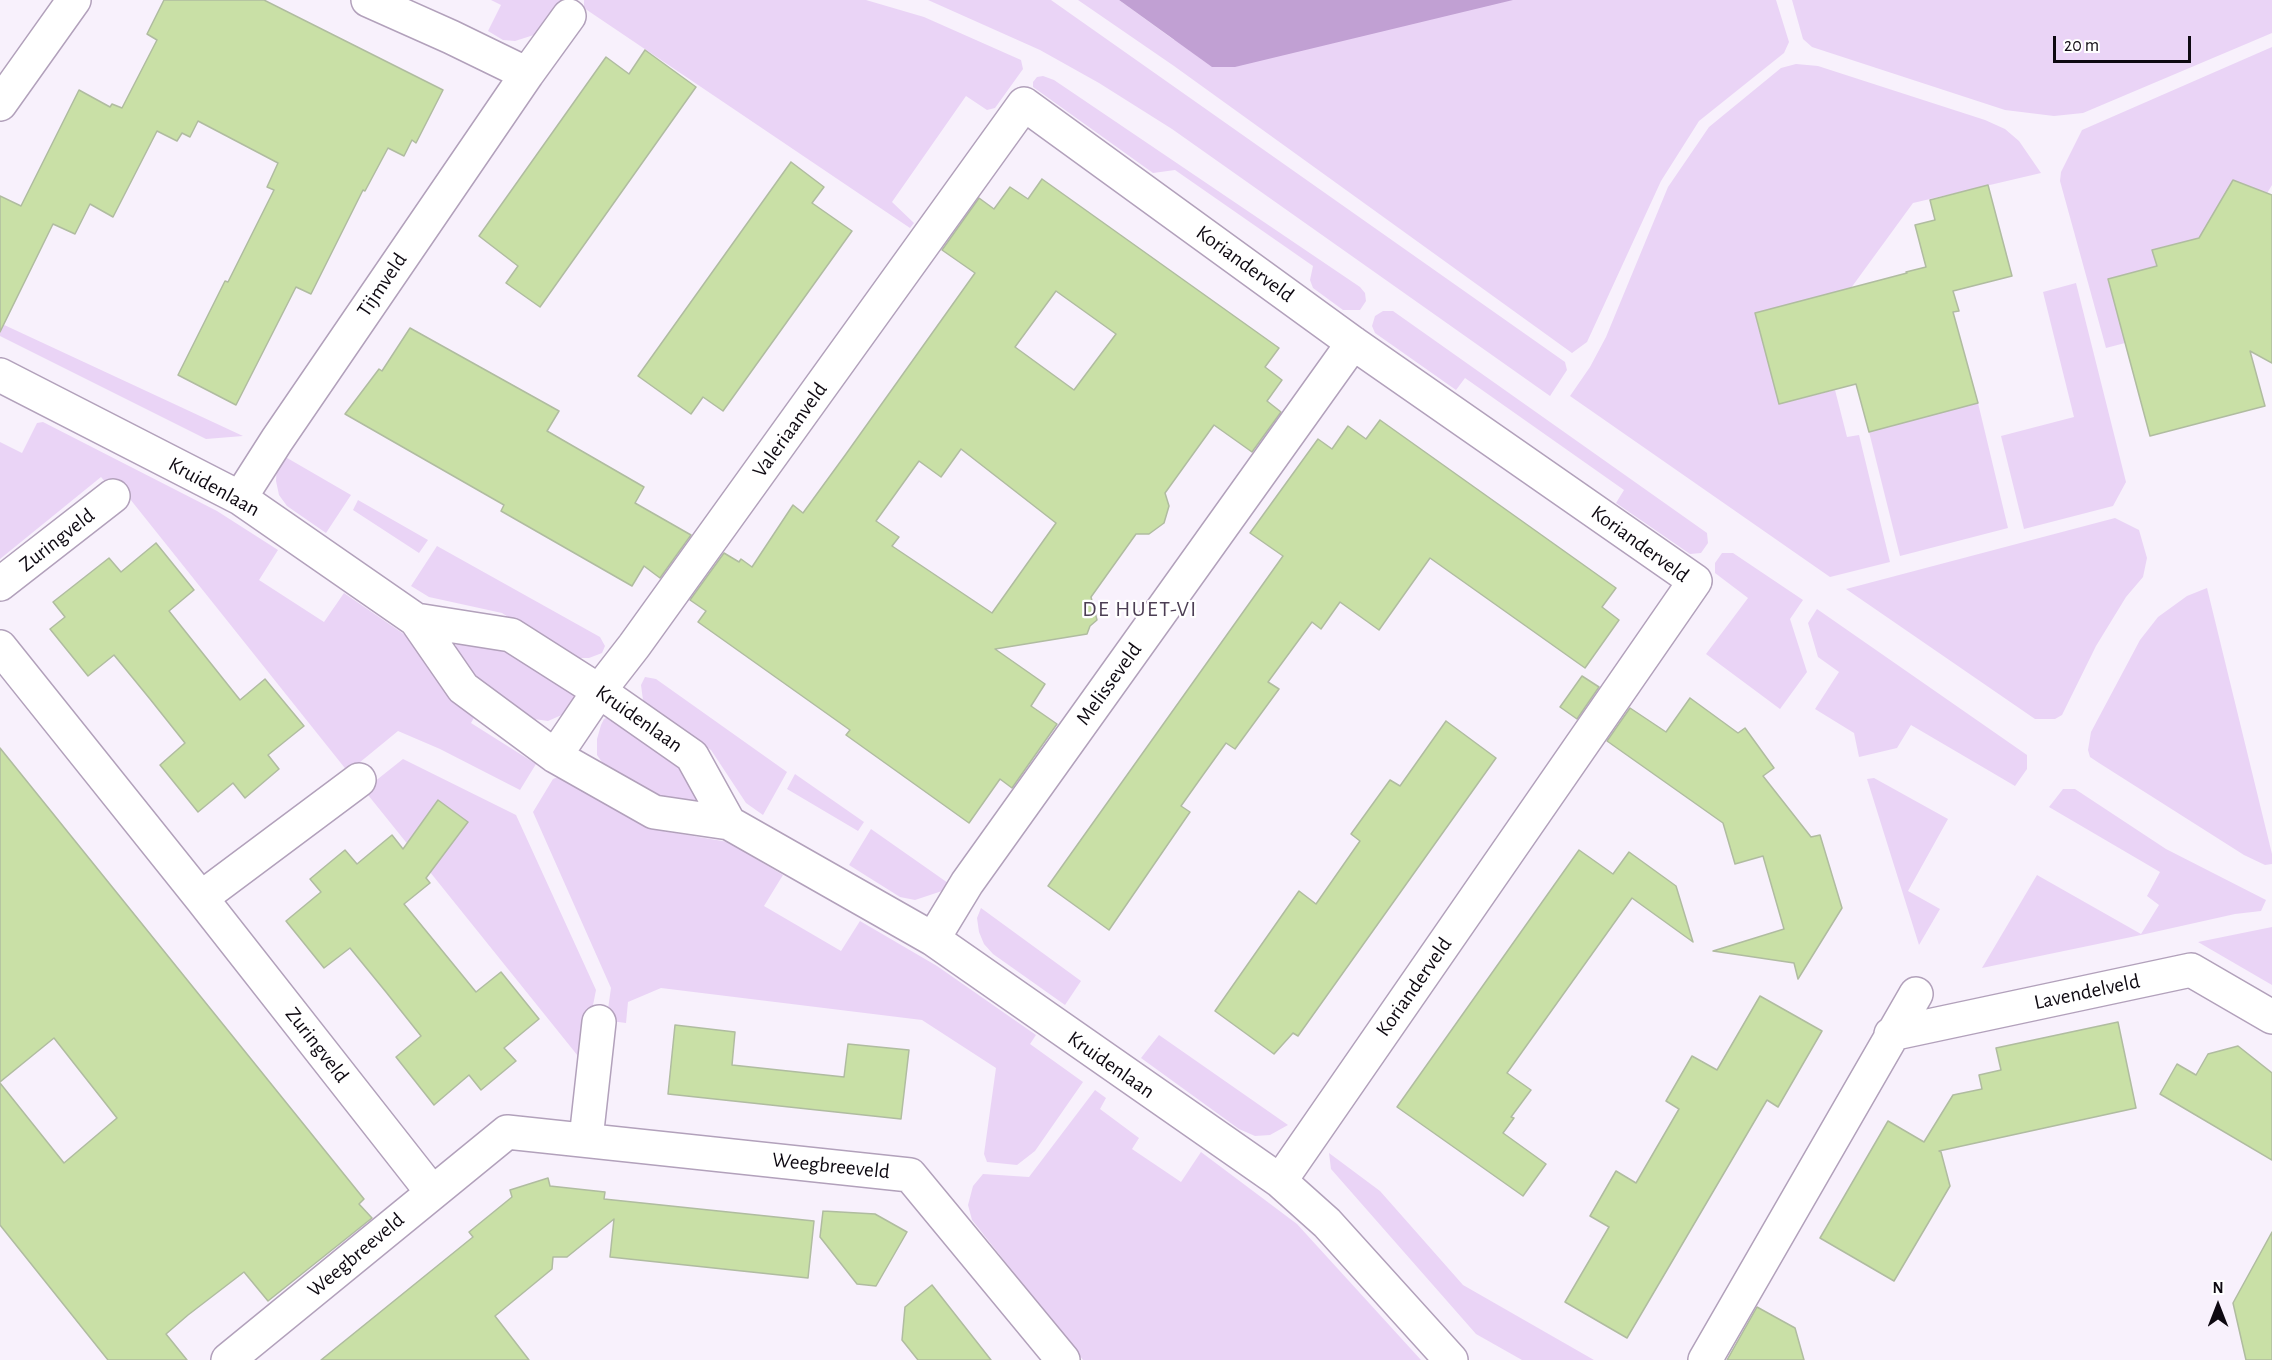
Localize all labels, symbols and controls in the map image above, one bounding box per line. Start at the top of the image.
scale bar [2056,24,2194,62]
text: 20 m [2064,37,2099,55]
street label: Korianderveld [1191,220,1299,308]
street label: Tijmveld [352,248,412,322]
street label: Valeriaanveld [747,378,833,482]
street label: Kruidenlaan [164,452,264,522]
street label: Korianderveld [1586,500,1694,588]
street label: Zuringveld [14,503,100,577]
district label: DE HUET-VI [1082,596,1198,622]
street label: Melisseveld [1071,638,1147,730]
street label: Kruidenlaan [591,680,687,758]
street label: Korianderveld [1371,933,1457,1041]
street label: Lavendelveld [2032,969,2142,1015]
street label: Zuringveld [280,1002,354,1088]
street label: Kruidenlaan [1063,1026,1159,1104]
street label: Weegbreeveld [771,1147,891,1185]
street label: Weegbreeveld [303,1207,409,1303]
north arrow [2188,1276,2248,1336]
text: N [2212,1280,2224,1296]

